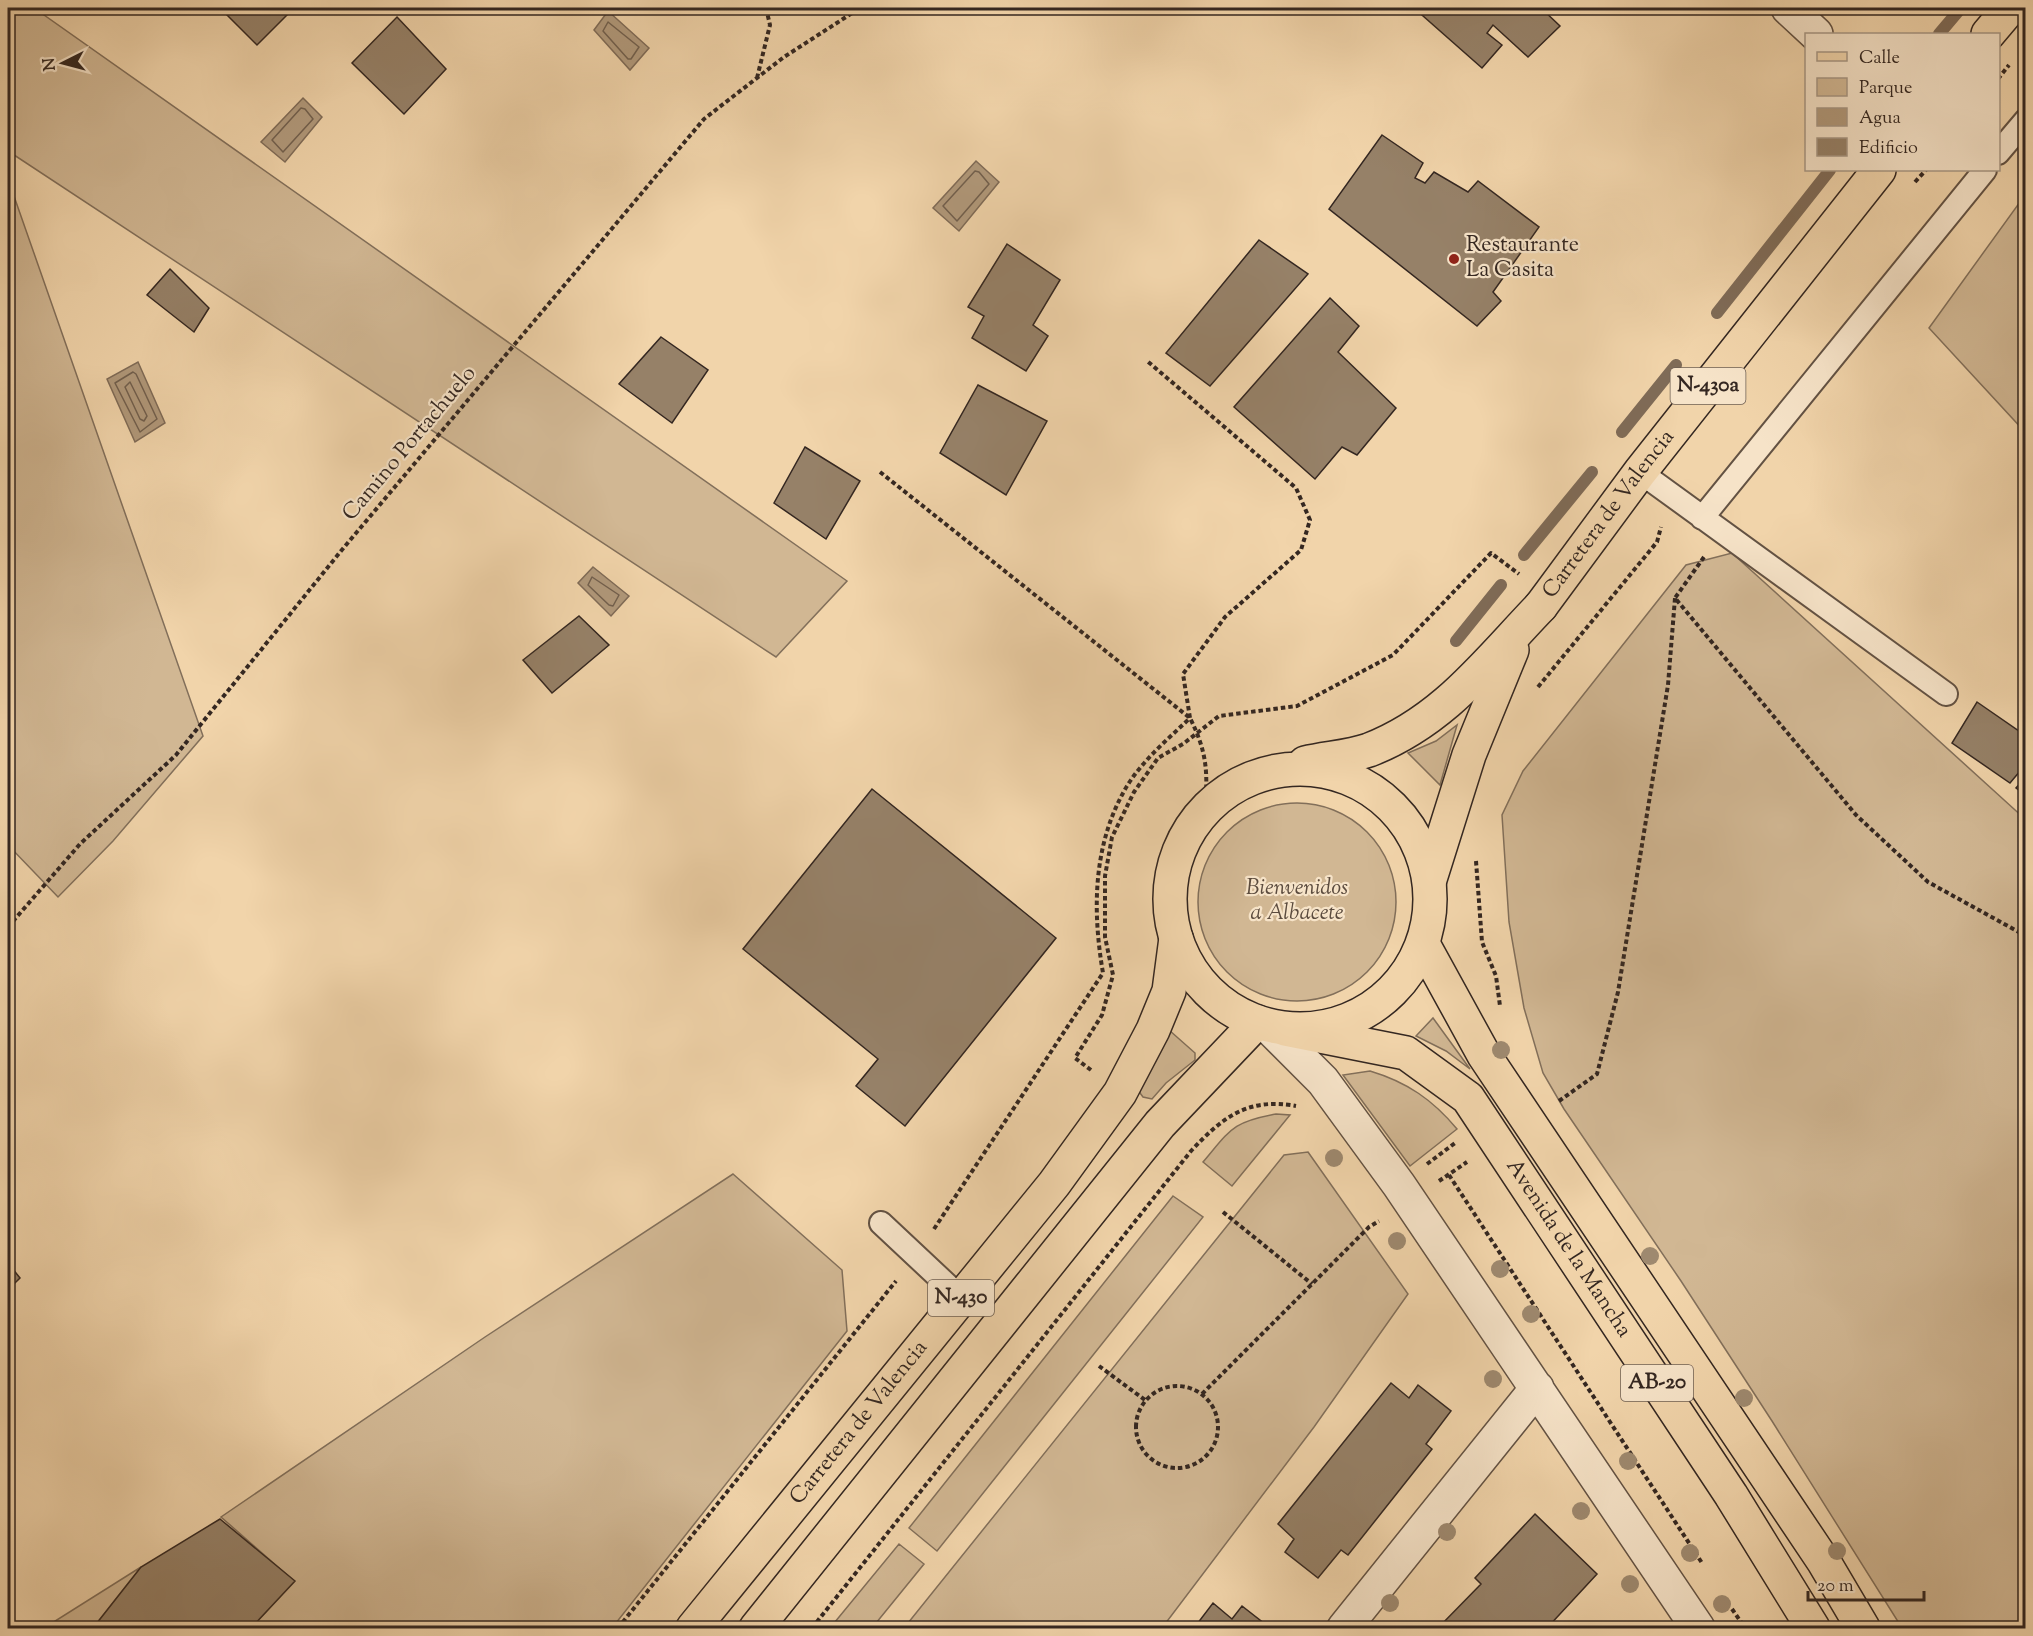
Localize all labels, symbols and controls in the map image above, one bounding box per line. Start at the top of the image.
north arrow [33,33,93,93]
legend [1805,33,2000,171]
text: Calle [1859,46,1900,72]
text: N [38,57,63,72]
text: Parque [1859,76,1912,102]
text: Agua [1859,106,1901,132]
text: Edificio [1859,136,1918,162]
place label: Restaurante La Casita [1466,230,1579,287]
marker: Restaurante La Casita [1447,252,1461,266]
street label: Camino Portachuelo [335,359,485,529]
road number: N-430a [1670,368,1746,404]
street label: Carretera de Valencia [1535,423,1683,606]
park label: Bienvenidos a Albacete [1246,873,1348,930]
street label: Avenida de la Mancha [1497,1153,1639,1345]
road number: N-430 [928,1280,994,1316]
street label: Carretera de Valencia [783,1334,936,1512]
road number: AB-20 [1621,1365,1693,1401]
scale bar [1808,1564,1924,1602]
text: 20 m [1817,1574,1854,1600]

